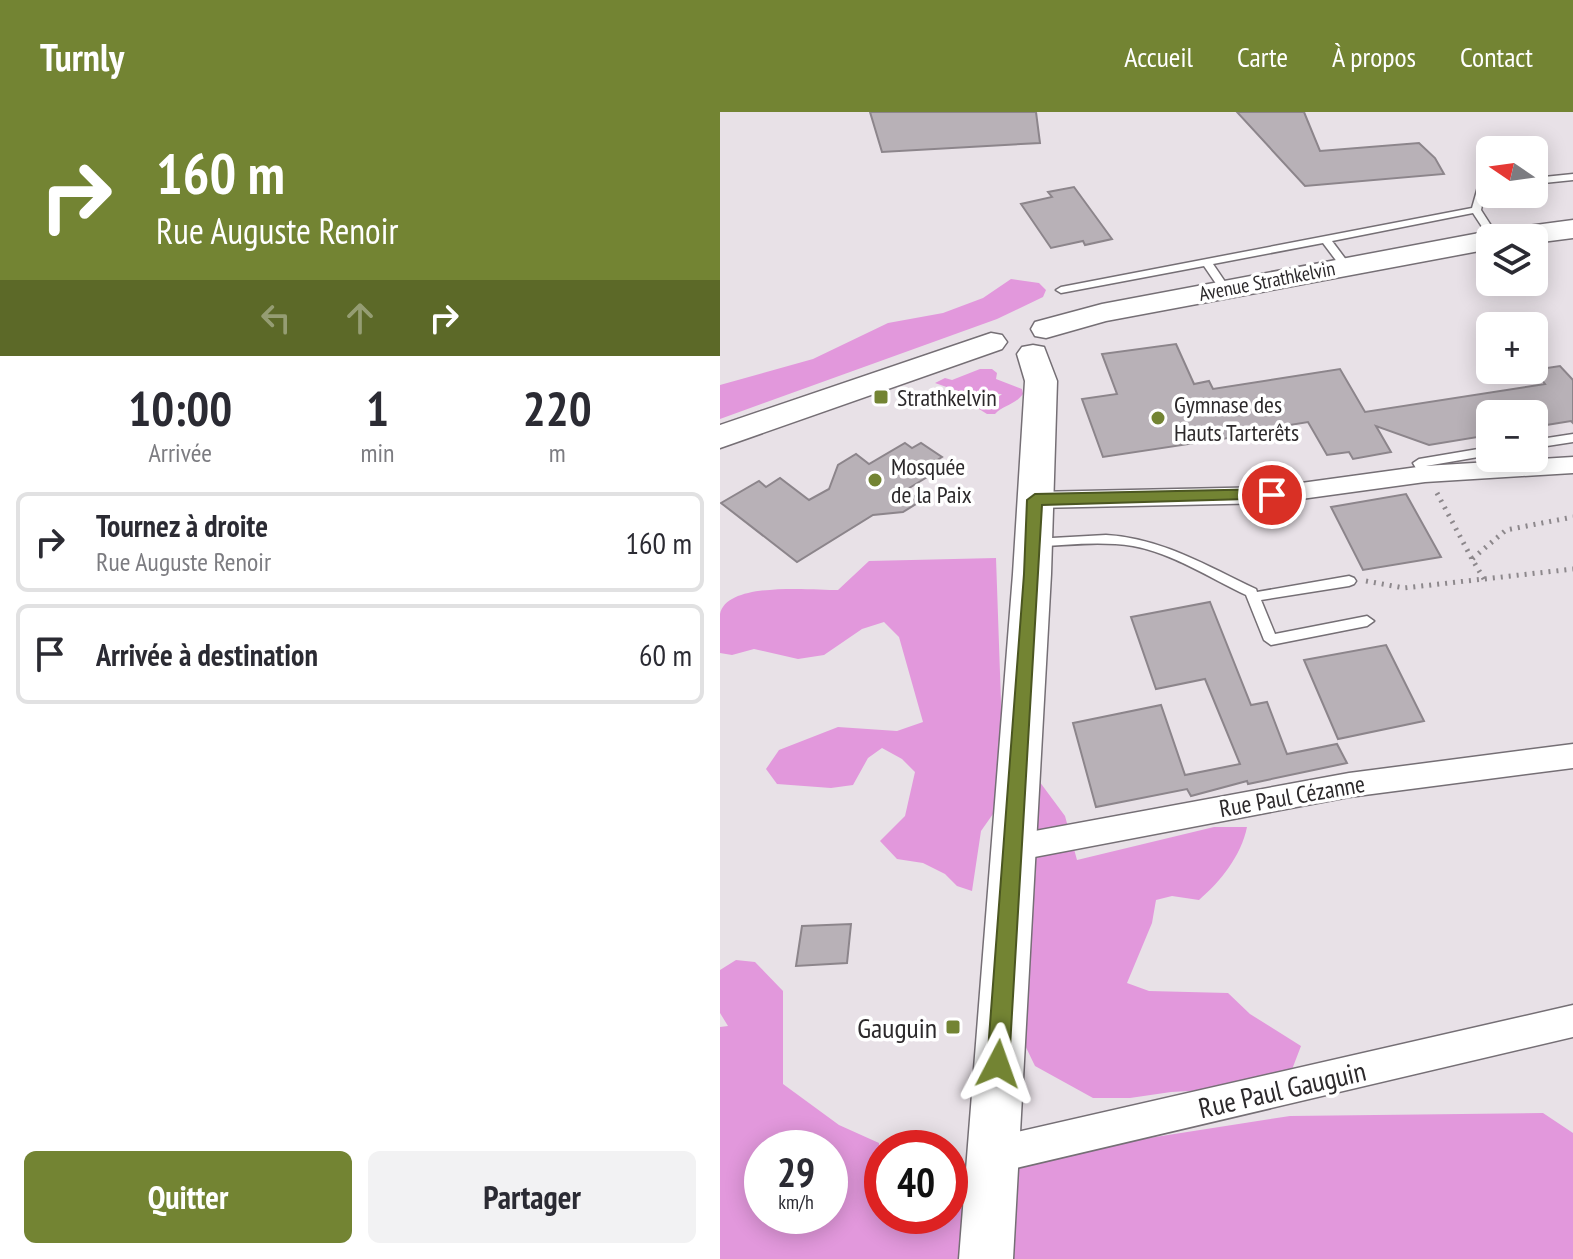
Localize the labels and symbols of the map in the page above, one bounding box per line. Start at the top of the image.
north arrow [1476,136,1548,208]
street label: Avenue Strathkelvin [1197,255,1337,307]
place label: Strathkelvin [897,382,997,413]
marker: Strathkelvin [872,388,890,406]
place label: Gymnase des Hauts Tarterêts [1174,389,1299,448]
marker: Gymnase des Hauts Tarterêts [1149,409,1167,427]
place label: Mosquée de la Paix [891,451,972,510]
pin [1238,461,1306,529]
marker: Mosquée de la Paix [866,471,884,489]
street label: Rue Paul Cézanne [1217,768,1367,824]
place label: Gauguin [857,1009,937,1046]
marker: Gauguin [944,1018,962,1036]
position arrow [956,1022,1040,1106]
street label: Rue Paul Gauguin [1195,1052,1369,1126]
speed limit sign: 40 [864,1130,968,1234]

